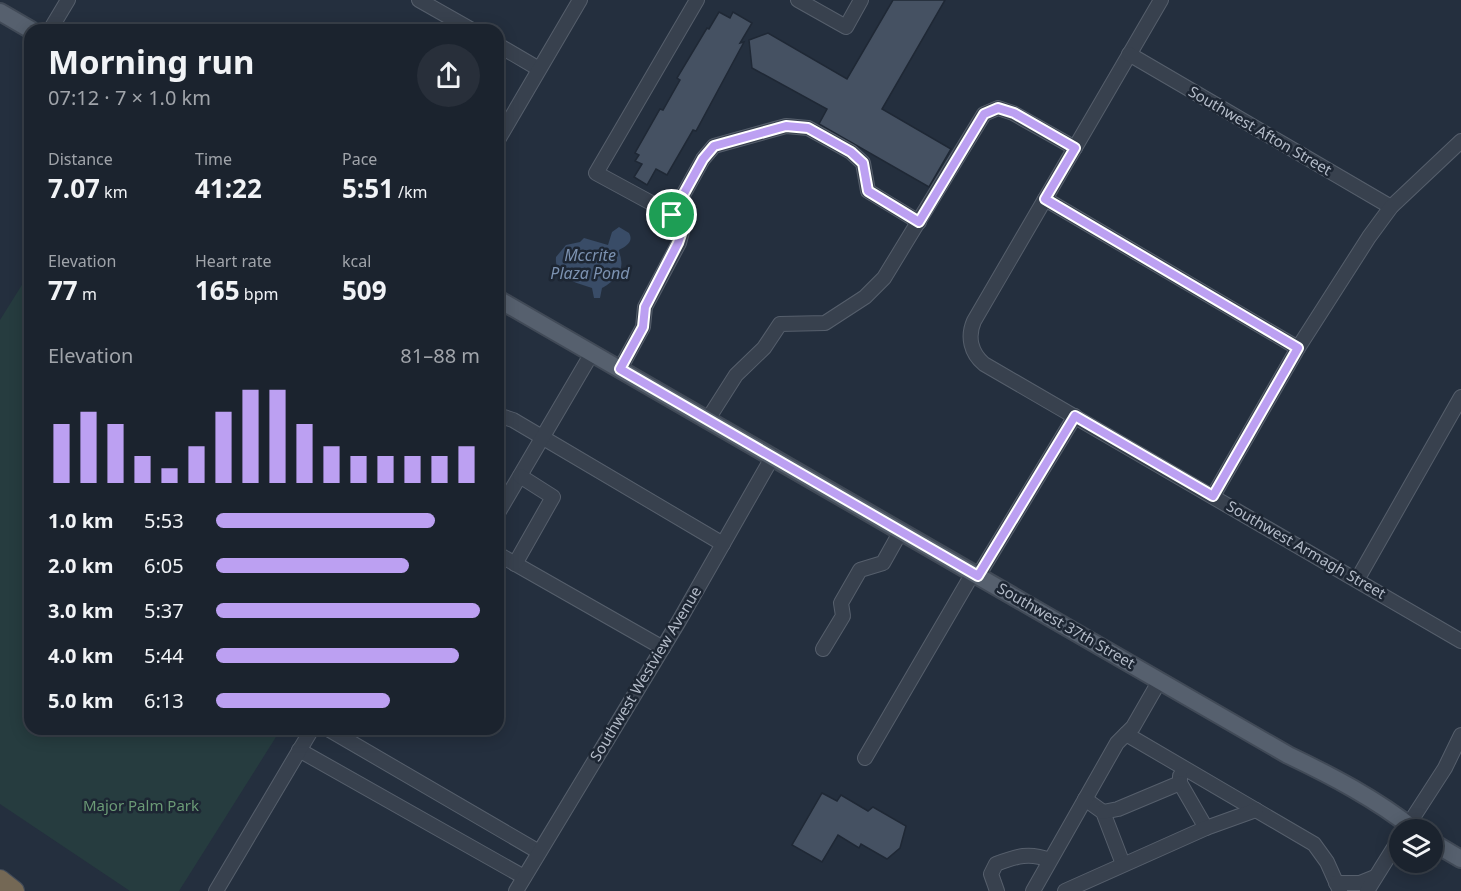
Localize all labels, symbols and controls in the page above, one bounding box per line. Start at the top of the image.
text: Morning run [48,39,254,84]
button: share [417,44,480,107]
street label: Southwest Afton Street [1185,81,1336,180]
text: 07:12 · 7 × 1.0 km [48,84,211,111]
text: Distance [48,148,113,170]
text: Time [195,148,232,170]
text: Pace [342,148,377,170]
text: 7.07 [48,170,100,206]
text: 41:22 [195,170,262,206]
text: 5:51 [342,170,394,206]
text: km [100,181,128,203]
text: /km [394,181,428,203]
pin [646,189,697,240]
icon: arrive [655,198,688,231]
water label: Mccrite Plaza Pond [550,244,630,284]
text: Elevation [48,250,116,272]
text: Heart rate [195,250,271,272]
text: kcal [342,250,371,272]
text: 77 [48,272,78,308]
text: 165 [195,272,240,308]
text: 509 [342,272,387,308]
text: m [78,283,97,305]
text: bpm [240,283,278,305]
text: Elevation [48,342,133,369]
text: 81–88 m [400,342,480,369]
street label: Southwest Armagh Street [1223,495,1390,603]
text: 1.0 km [48,507,114,534]
text: 5:53 [144,507,184,534]
text: 2.0 km [48,552,114,579]
text: 6:05 [144,552,184,579]
street label: Southwest 37th Street [994,578,1139,673]
street label: Southwest Westview Avenue [585,582,705,765]
text: 3.0 km [48,597,114,624]
text: 5:37 [144,597,184,624]
text: 4.0 km [48,642,114,669]
text: 5:44 [144,642,184,669]
text: 5.0 km [48,687,114,714]
text: 6:13 [144,687,184,714]
park label: Major Palm Park [83,795,199,815]
map controls [1389,819,1443,873]
button: layers [1389,819,1443,873]

